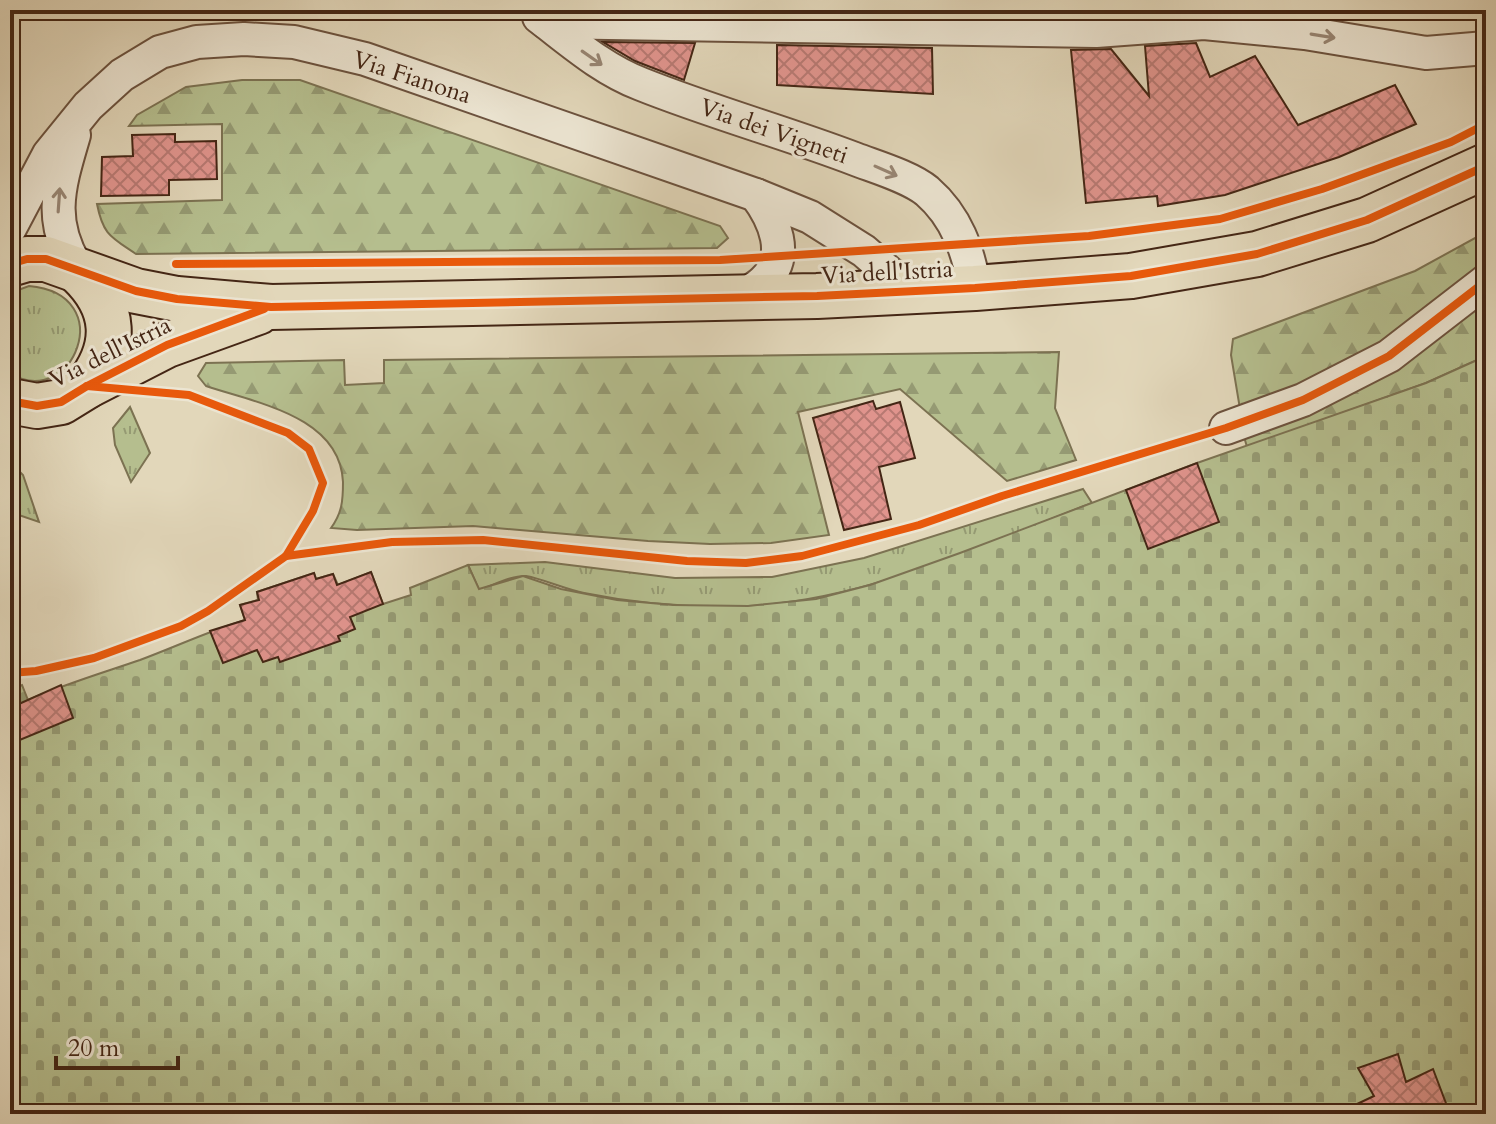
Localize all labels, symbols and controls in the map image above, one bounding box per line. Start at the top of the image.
one-way arrow [1310,30,1335,45]
street label: Via Fianona [348,43,476,112]
one-way arrow [580,50,602,66]
street label: Via dei Vigneti [695,91,853,172]
one-way arrow [873,165,898,180]
one-way arrow [52,187,67,214]
street label: Via dell'Istria [820,253,955,292]
street label: Via dell'Istria [44,308,177,396]
scale bar [56,1020,178,1070]
text: 20 m [68,1032,120,1065]

